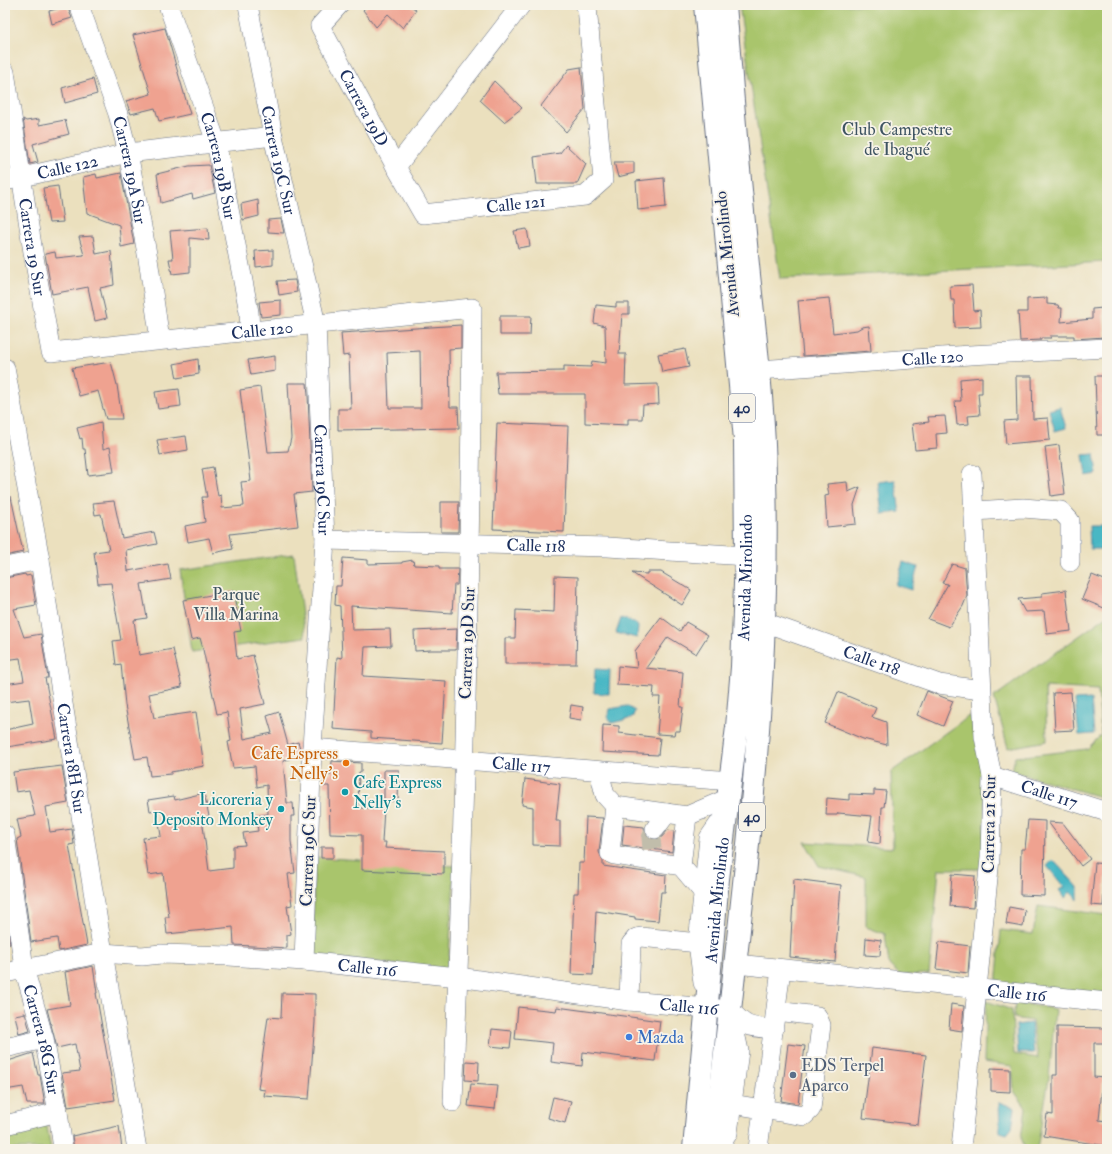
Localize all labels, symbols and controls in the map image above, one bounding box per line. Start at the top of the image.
street label: Carrera 19D [335,65,393,150]
street label: Carrera 19C Sur [257,104,301,217]
street label: Carrera 19B Sur [196,109,241,222]
street label: Carrera 19A Sur [108,114,152,226]
park label: Club Campestre de Ibagué [842,119,952,160]
street label: Calle 122 [35,150,100,184]
street label: Calle 121 [485,190,546,217]
street label: Avenida Mirolindo [710,190,744,319]
street label: Carrera 19 Sur [14,196,51,298]
street label: Calle 120 [230,316,294,344]
street label: Calle 120 [901,345,964,370]
road number: 40 [729,394,755,422]
street label: Carrera 19C Sur [310,424,335,536]
street label: Avenida Mirolindo [732,514,757,642]
street label: Calle 118 [506,534,566,556]
park label: Parque Villa Marina [193,584,280,625]
street label: Carrera 19D Sur [455,586,479,700]
street label: Calle 118 [840,640,903,680]
street label: Carrera 18H Sur [53,701,91,816]
place label: Cafe Espress Nelly's [251,743,338,785]
street label: Calle 117 [491,752,552,777]
marker: Cafe Espress Nelly's [341,758,351,768]
place label: Cafe Express Nelly's [353,772,442,814]
street label: Carrera 21 Sur [978,774,1000,874]
street label: Calle 117 [1018,775,1081,813]
marker: Cafe Express Nelly's [340,787,350,797]
place label: Licoreria y Deposito Monkey [152,789,274,831]
street label: Carrera 19C Sur [296,794,320,907]
road number: 40 [739,803,765,831]
marker: Licoreria y Deposito Monkey [276,804,286,814]
street label: Avenida Mirolindo [700,836,734,965]
street label: Calle 116 [337,954,399,981]
street label: Calle 116 [986,979,1049,1006]
street label: Carrera 18G Sur [19,982,65,1097]
street label: Calle 116 [658,993,721,1020]
place label: Mazda [637,1027,685,1048]
marker: Mazda [624,1032,634,1042]
place label: EDS Terpel Aparco [800,1055,885,1097]
marker: EDS Terpel Aparco [788,1070,798,1080]

